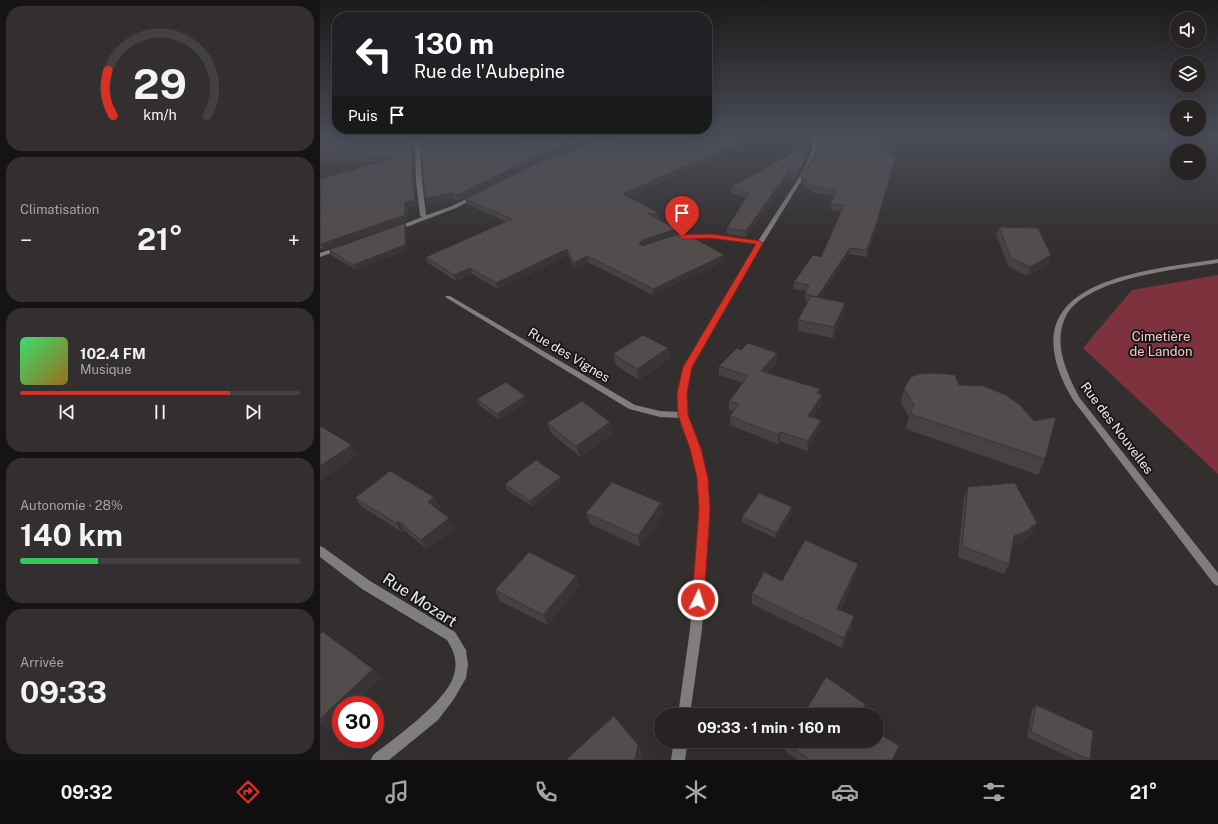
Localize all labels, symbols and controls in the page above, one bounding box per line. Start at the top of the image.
map controls [1170,12,1206,180]
button: sound [1170,12,1206,48]
text: 130 m [414,27,494,60]
icon: left [348,28,400,80]
button: layers [1170,56,1206,92]
text: 29 [133,59,187,108]
text: Rue de l'Aubepine [414,61,565,82]
button: + [1170,100,1206,136]
icon: arrive [386,104,408,126]
text: km/h [143,106,177,123]
text: Puis [348,107,378,124]
button: − [1170,144,1206,180]
pin [665,196,699,237]
text: Climatisation [20,202,99,217]
icon: arrive [671,202,693,224]
text: 21° [137,221,183,257]
text: − [20,227,32,253]
text: + [288,227,300,253]
street label: Rue des Vignes [526,325,612,385]
park label: Cimetière de Landon [1130,329,1192,359]
text: 102.4 FM [80,345,146,362]
text: Musique [80,362,132,377]
street label: Rue des Nouvelles [1078,379,1156,477]
icon: previous [56,401,78,423]
icon: pause [149,401,171,423]
icon: next [242,401,264,423]
text: Autonomie · 28% [20,498,123,513]
text: 140 km [20,517,123,553]
street label: Rue Mozart [379,569,461,631]
position arrow [677,579,719,621]
text: Arrivée [20,655,64,670]
text: 09:33 [20,674,107,710]
speed limit sign: 30 [332,696,384,748]
text: 09:33 · 1 min · 160 m [697,719,841,736]
icon: directions [234,778,262,806]
icon: music [383,778,411,806]
icon: phone [532,778,560,806]
icon: climate [682,778,710,806]
icon: car [831,778,859,806]
icon: filters [980,778,1008,806]
text: 09:32 [61,782,112,803]
text: 21° [1130,782,1157,803]

